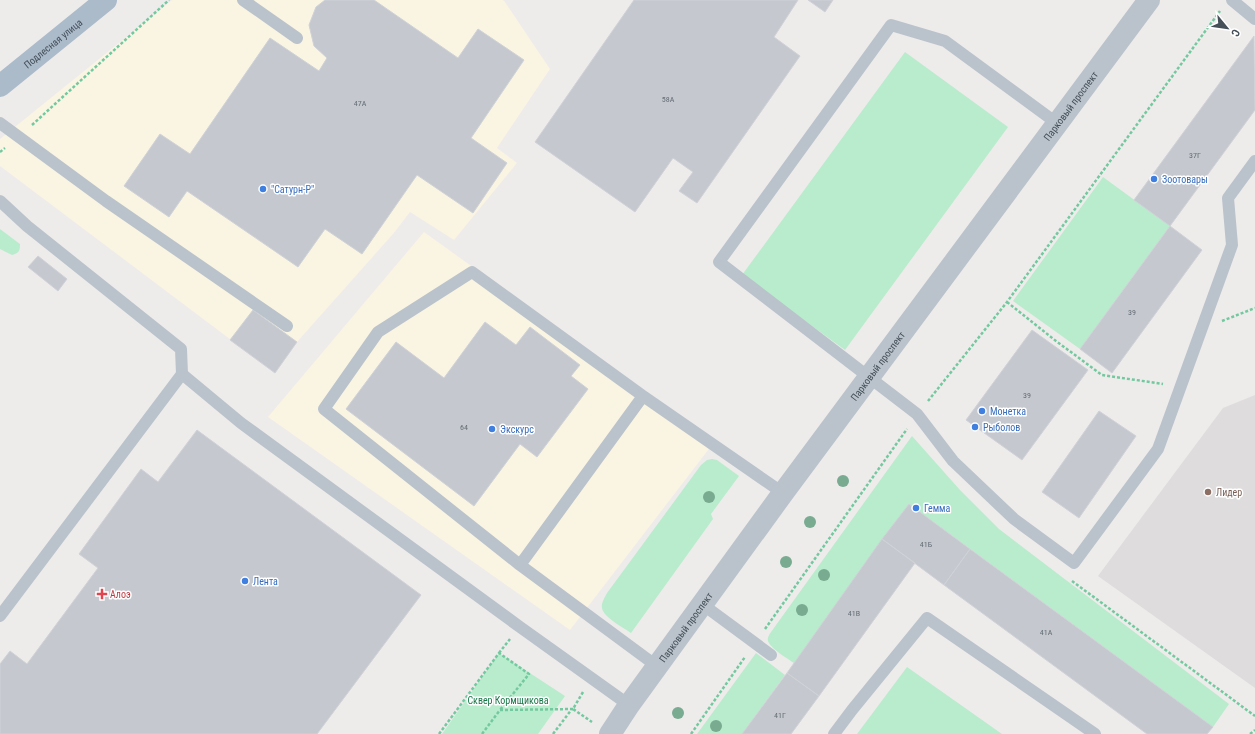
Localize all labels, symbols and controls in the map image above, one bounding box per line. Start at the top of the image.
north arrow [1207,8,1247,48]
street label: Подлесная улица [22,16,85,70]
text: С [1228,27,1243,39]
street label: Парковый проспект [1042,69,1100,143]
house number: 58А [662,95,675,104]
house number: 47А [354,99,367,108]
house number: 37Г [1189,151,1201,160]
marker: Зоотовары [1149,174,1159,184]
place label: Зоотовары [1162,174,1208,185]
marker: "Сатурн-Р" [258,184,268,194]
place label: "Сатурн-Р" [271,184,314,195]
house number: 39 [1128,308,1136,317]
street label: Парковый проспект [848,329,907,403]
house number: 39 [1023,391,1031,400]
marker: Монетка [977,406,987,416]
place label: Монетка [990,406,1026,417]
marker: Рыболов [970,422,980,432]
place label: Рыболов [983,422,1020,433]
house number: 64 [460,423,468,432]
marker: Экскурс [487,424,497,434]
place label: Экскурс [500,424,534,435]
marker: Лидер [1203,487,1213,497]
place label: Лидер [1216,487,1242,498]
marker: Гемма [911,503,921,513]
place label: Гемма [924,503,951,514]
house number: 41Б [920,540,933,549]
marker: Лента [240,576,250,586]
place label: Лента [253,576,278,587]
marker: Алоэ [97,589,107,599]
place label: Алоэ [110,589,131,600]
street label: Парковый проспект [657,590,715,664]
house number: 41В [848,609,860,618]
house number: 41А [1040,628,1053,637]
park label: Сквер Кормщикова [467,695,549,706]
house number: 41Г [774,711,786,720]

